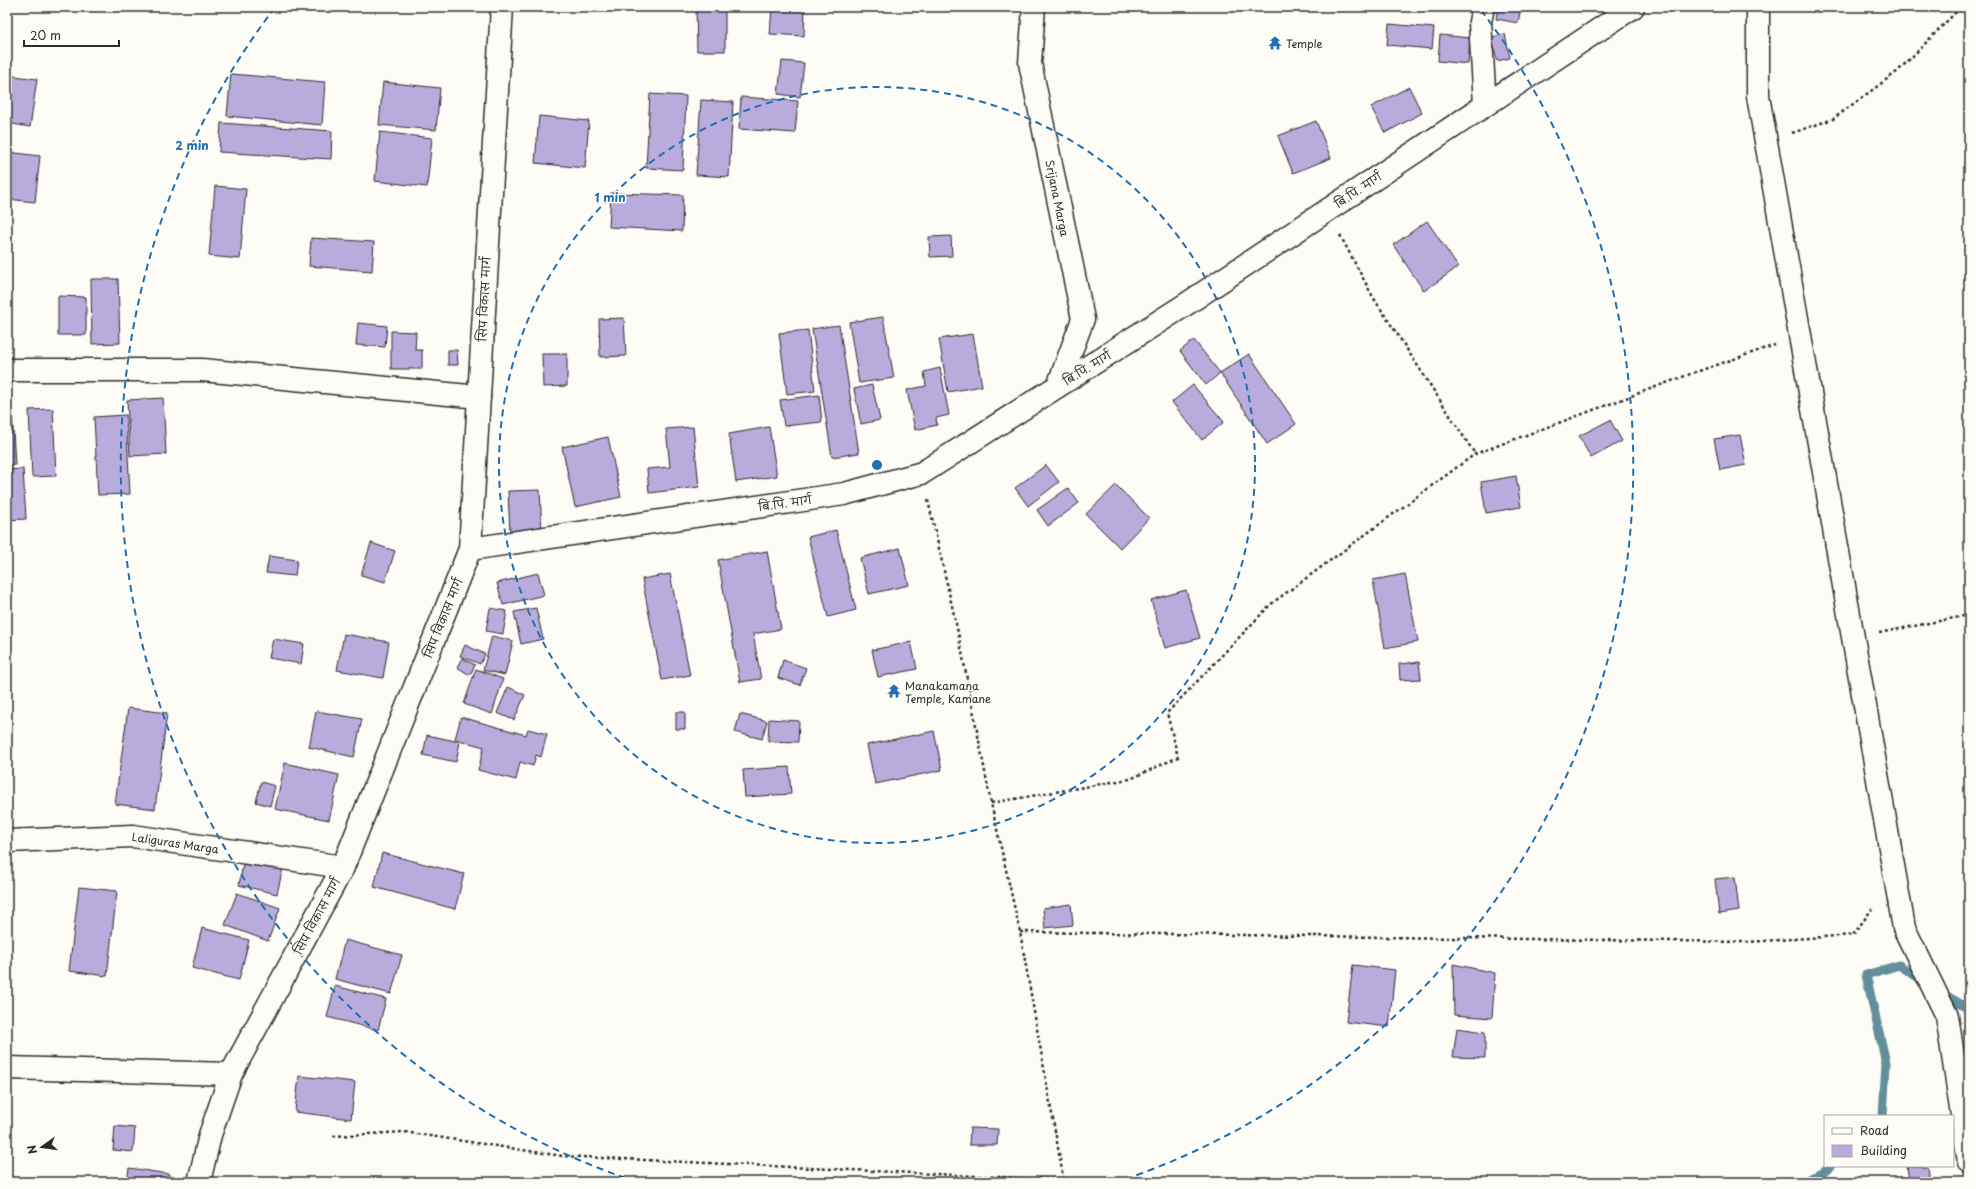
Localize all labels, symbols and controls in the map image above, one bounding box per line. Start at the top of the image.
scale bar [24,22,119,48]
text: 20 m [30,26,61,44]
temple icon: Temple [1267,35,1283,51]
place label: Temple [1286,35,1323,52]
text: 2 min [175,136,209,154]
street label: Srijana Marga [1042,158,1074,238]
street label: बि.पि. मार्ग [1330,167,1386,213]
text: 1 min [594,188,626,206]
street label: सिप विकास मार्ग [473,255,495,343]
street label: बि.पि. मार्ग [1059,346,1115,390]
centre of rings [870,458,884,472]
street label: बि.पि. मार्ग [756,491,814,515]
street label: सिप विकास मार्ग [419,574,467,662]
place label: Manakamana Temple, Kamane [905,677,991,707]
temple icon: Manakamana Temple, Kamane [886,683,902,699]
street label: Laliguras Marga [131,827,220,857]
street label: सिप विकास मार्ग [289,874,345,958]
legend [1824,1115,1954,1167]
text: Road [1860,1121,1889,1139]
north arrow [22,1127,62,1167]
text: Building [1860,1141,1907,1159]
text: N [22,1143,41,1156]

